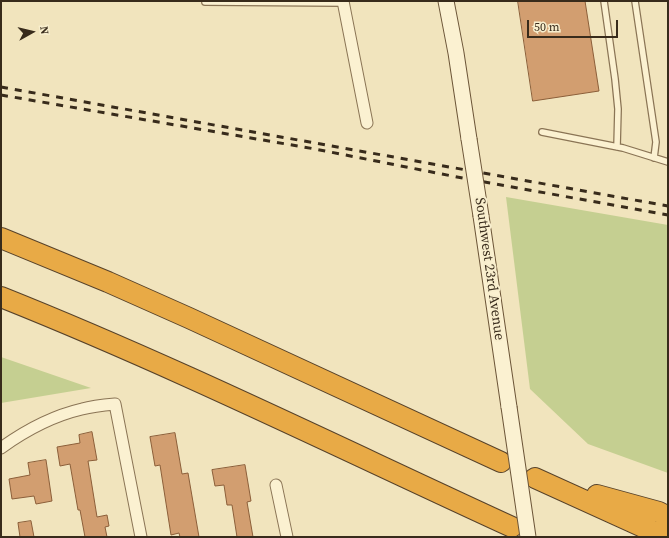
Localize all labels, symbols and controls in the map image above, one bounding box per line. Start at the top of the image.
north arrow [12,12,52,52]
scale bar [529,12,620,38]
text: 50 m [534,19,560,35]
text: N [36,25,52,35]
street label: Southwest 23rd Avenue [471,197,507,341]

